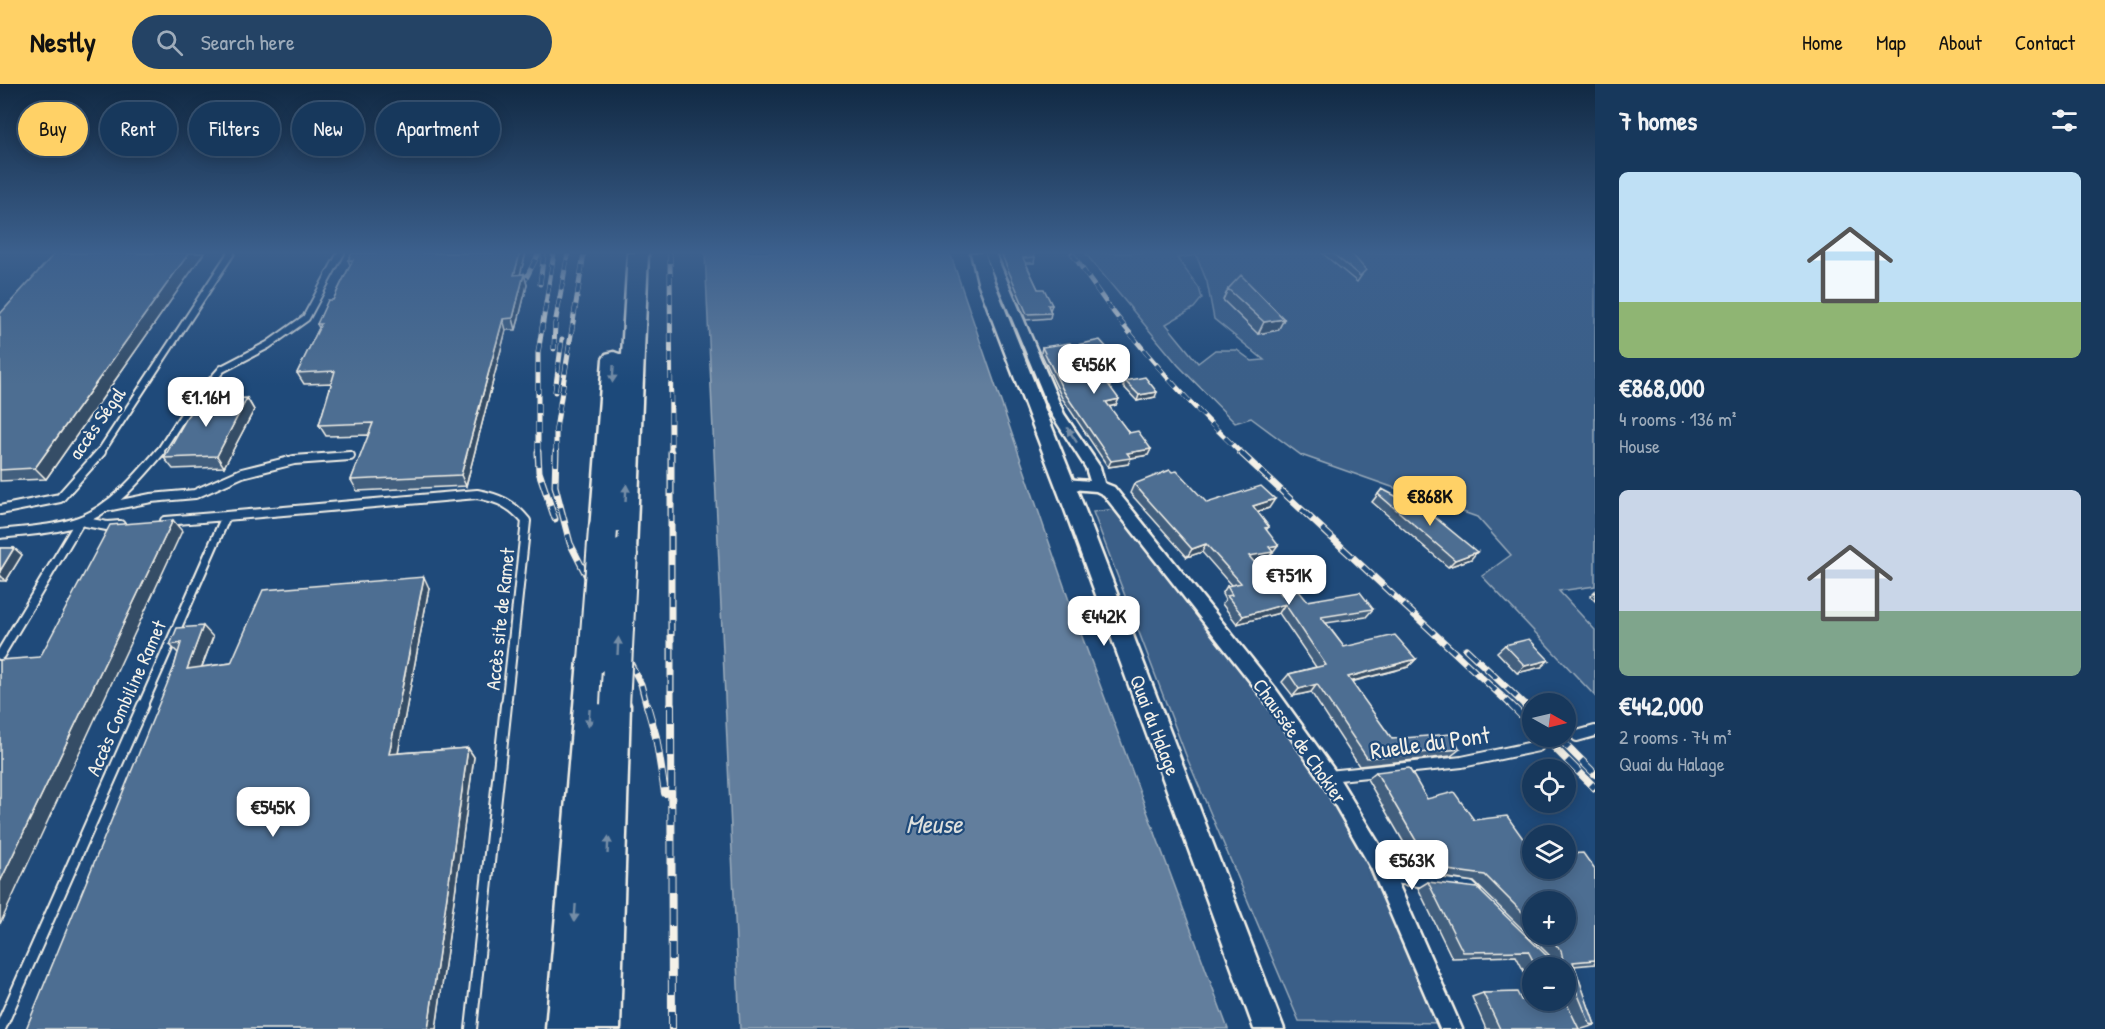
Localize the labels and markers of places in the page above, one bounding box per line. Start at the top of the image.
pin: €456K [1052,344,1136,395]
pin: €1.16M [157,377,255,428]
pin: €868K [1388,476,1472,527]
pin: €751K [1247,555,1331,606]
pin: €442K [1062,596,1146,647]
pin: €545K [231,787,315,838]
pin: €563K [1370,840,1454,891]

